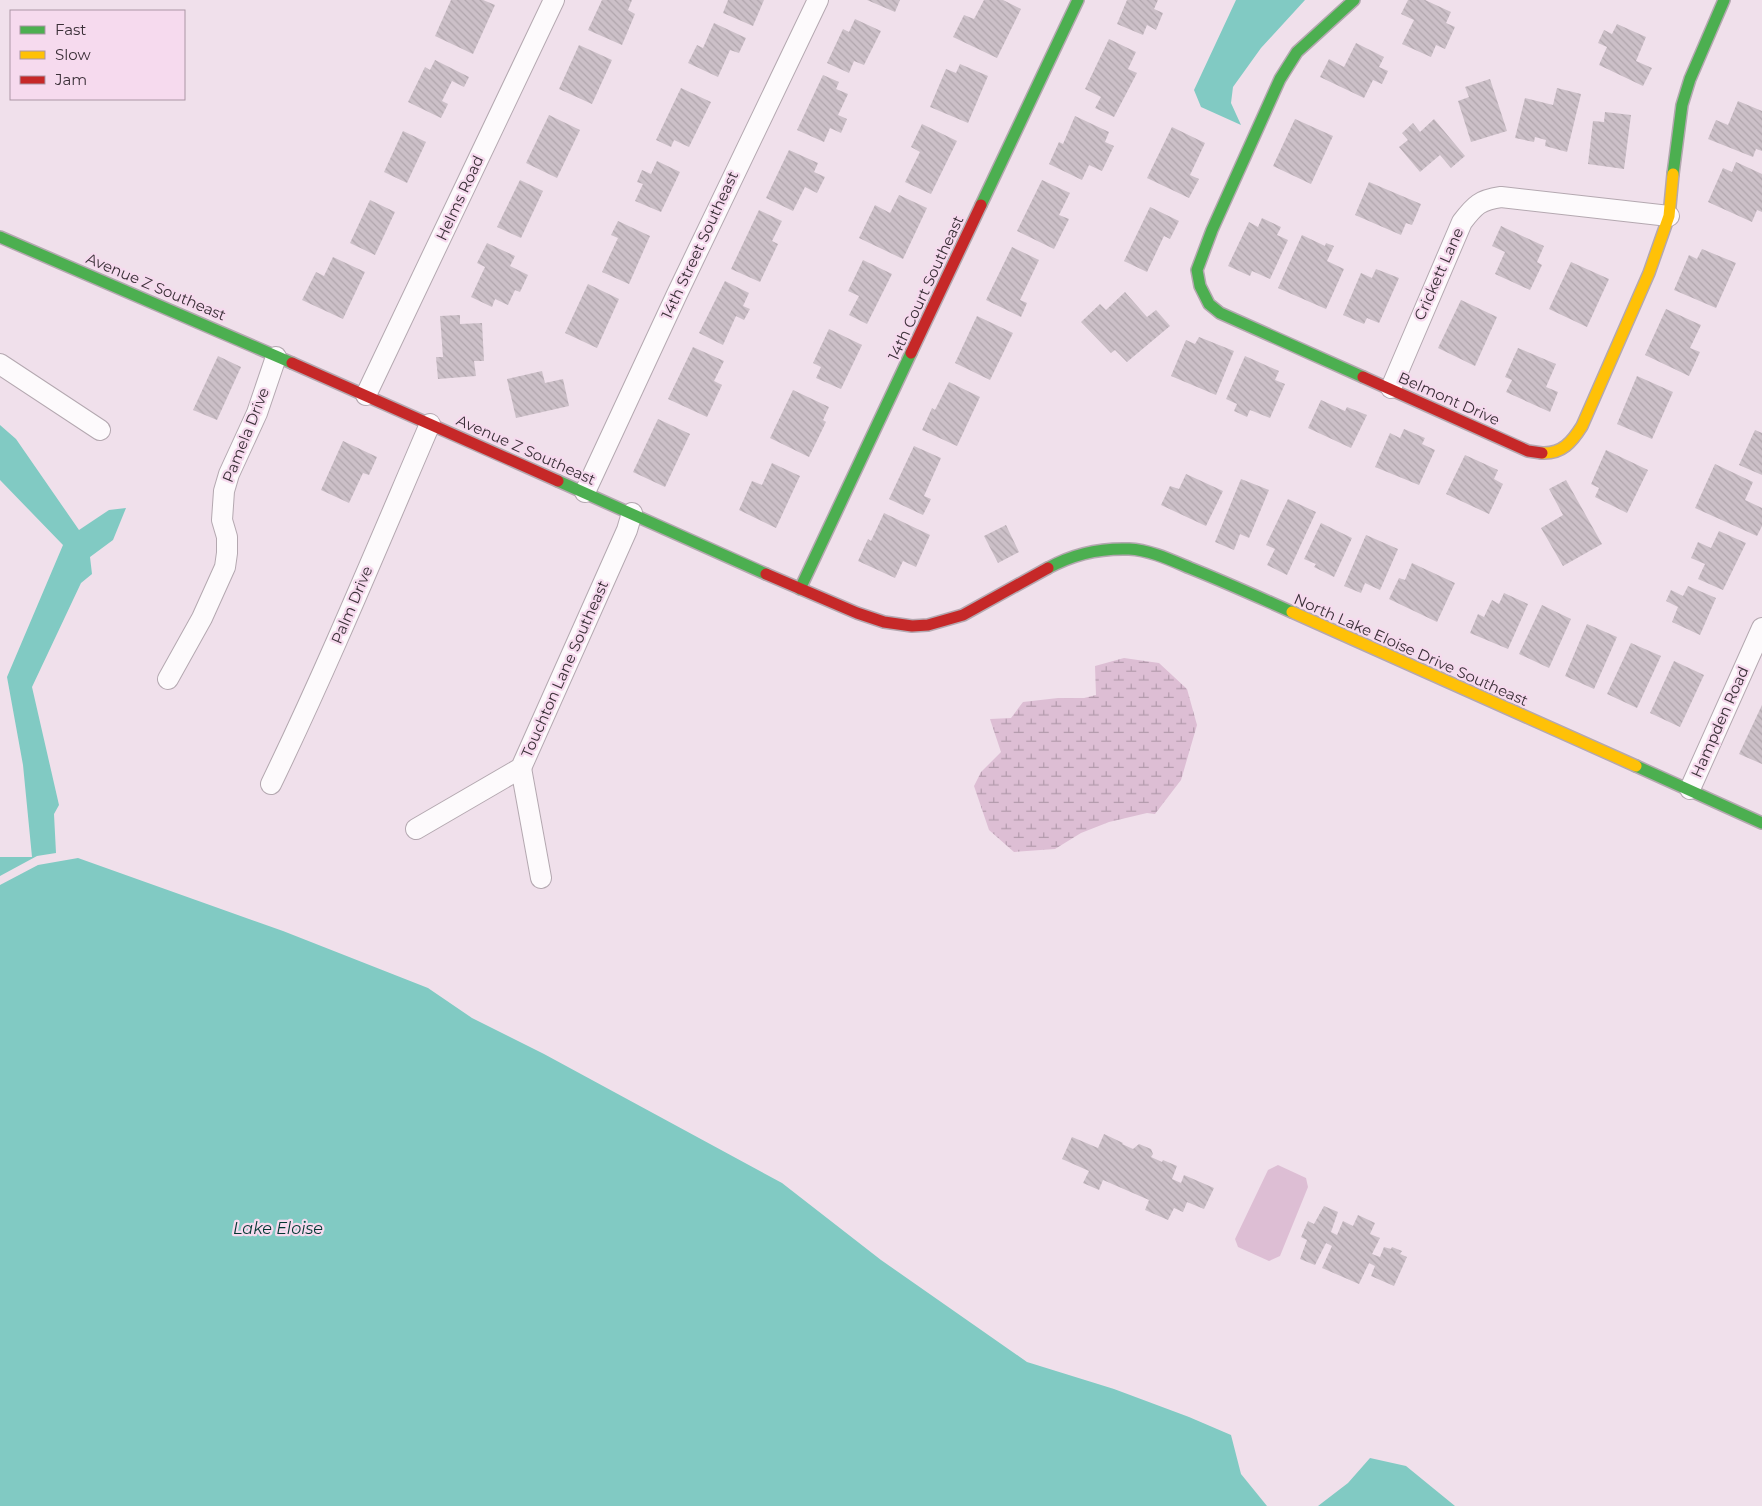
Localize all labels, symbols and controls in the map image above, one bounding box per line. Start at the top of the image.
legend [10,10,185,100]
text: Fast [55,20,86,39]
text: Slow [55,45,91,64]
text: Jam [54,70,87,89]
street label: Helms Road [432,152,488,243]
street label: 14th Street Southeast [657,168,742,322]
street label: 14th Court Southeast [884,212,967,363]
street label: Crickett Lane [1410,225,1467,323]
street label: Avenue Z Southeast [83,248,229,325]
street label: Belmont Drive [1395,368,1503,429]
street label: Pamela Drive [218,385,273,485]
street label: Avenue Z Southeast [454,410,599,489]
street label: Palm Drive [327,563,376,647]
street label: Touchton Lane Southeast [517,577,612,760]
street label: North Lake Eloise Drive Southeast [1291,589,1531,710]
street label: Hampden Road [1687,663,1753,780]
water label: Lake Eloise [233,1219,323,1238]

